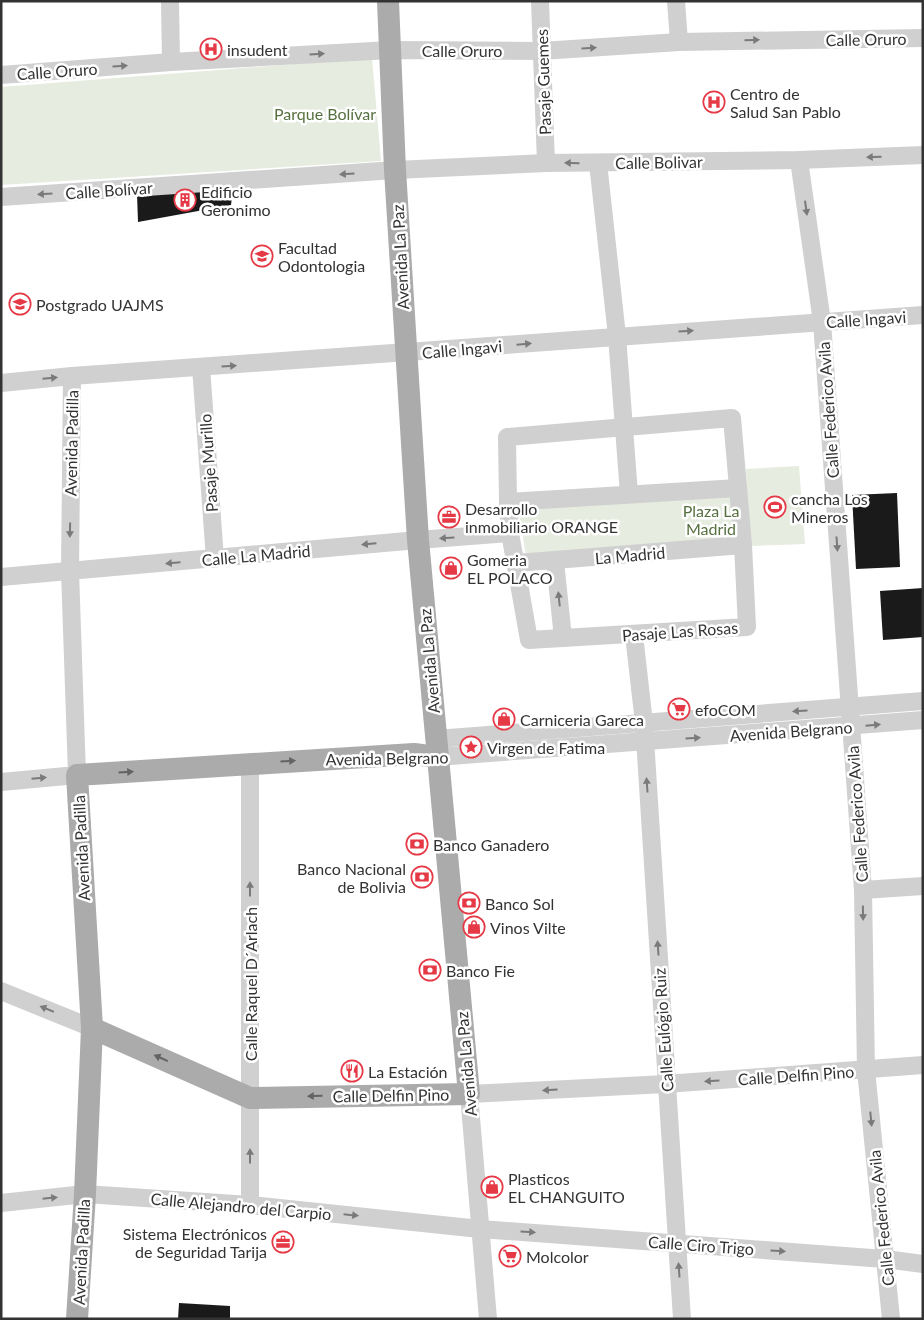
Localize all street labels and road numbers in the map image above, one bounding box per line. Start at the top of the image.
street label: Pasaje Guemes [532,29,554,135]
street label: Calle Oruro [825,29,907,49]
street label: Calle Oruro [422,41,502,60]
street label: Calle Oruro [16,59,98,83]
street label: Calle Bolivar [615,152,703,172]
street label: Calle Bolívar [65,177,153,203]
street label: Avenida La Paz [388,204,412,310]
street label: Calle Ingavi [825,307,907,331]
street label: Calle Ingavi [421,336,503,362]
street label: Calle Federico Avila [814,341,842,479]
street label: Avenida Padilla [61,390,81,496]
street label: Pasaje Murillo [195,413,221,513]
street label: Calle La Madrid [201,541,311,569]
street label: La Madrid [594,542,666,568]
street label: Avenida La Paz [415,608,443,714]
street label: Pasaje Las Rosas [621,617,739,645]
street label: Avenida Belgrano [729,717,853,745]
street label: Calle Federico Avila [843,745,871,883]
street label: Avenida Belgrano [325,747,449,769]
street label: Avenida Padilla [69,795,93,901]
street label: Calle Raquel D´Arlach [241,907,260,1061]
street label: Calle Eulógio Ruiz [649,967,677,1093]
street label: Avenida La Paz [452,1011,480,1117]
street label: Calle Delfin Pino [737,1061,855,1089]
street label: Calle Delfin Pino [333,1084,449,1106]
street label: Calle Federico Avila [864,1149,898,1287]
street label: Calle Alejandro del Carpio [150,1189,332,1223]
street label: Avenida Padilla [69,1199,93,1305]
street label: Calle Ciro Trigo [647,1232,755,1258]

